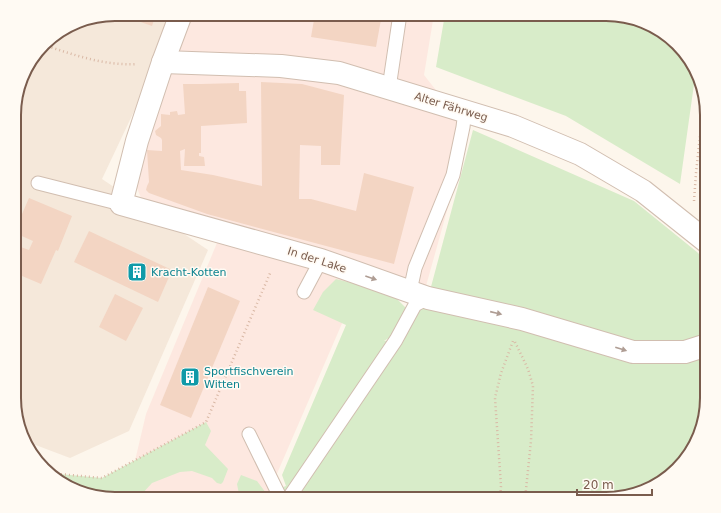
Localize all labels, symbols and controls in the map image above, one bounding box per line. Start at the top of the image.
street label: Alter Fährweg [413,90,489,124]
street label: In der Lake [286,244,348,276]
building icon: Kracht-Kotten [126,261,148,283]
place label: Kracht-Kotten [151,266,227,279]
one-way arrow [366,275,378,281]
one-way arrow [490,311,502,317]
one-way arrow [616,346,628,352]
place label: Sportfischverein Witten [204,365,294,391]
building icon: Sportfischverein Witten [179,366,201,388]
scale bar [577,471,652,497]
text: 20 m [583,478,614,492]

